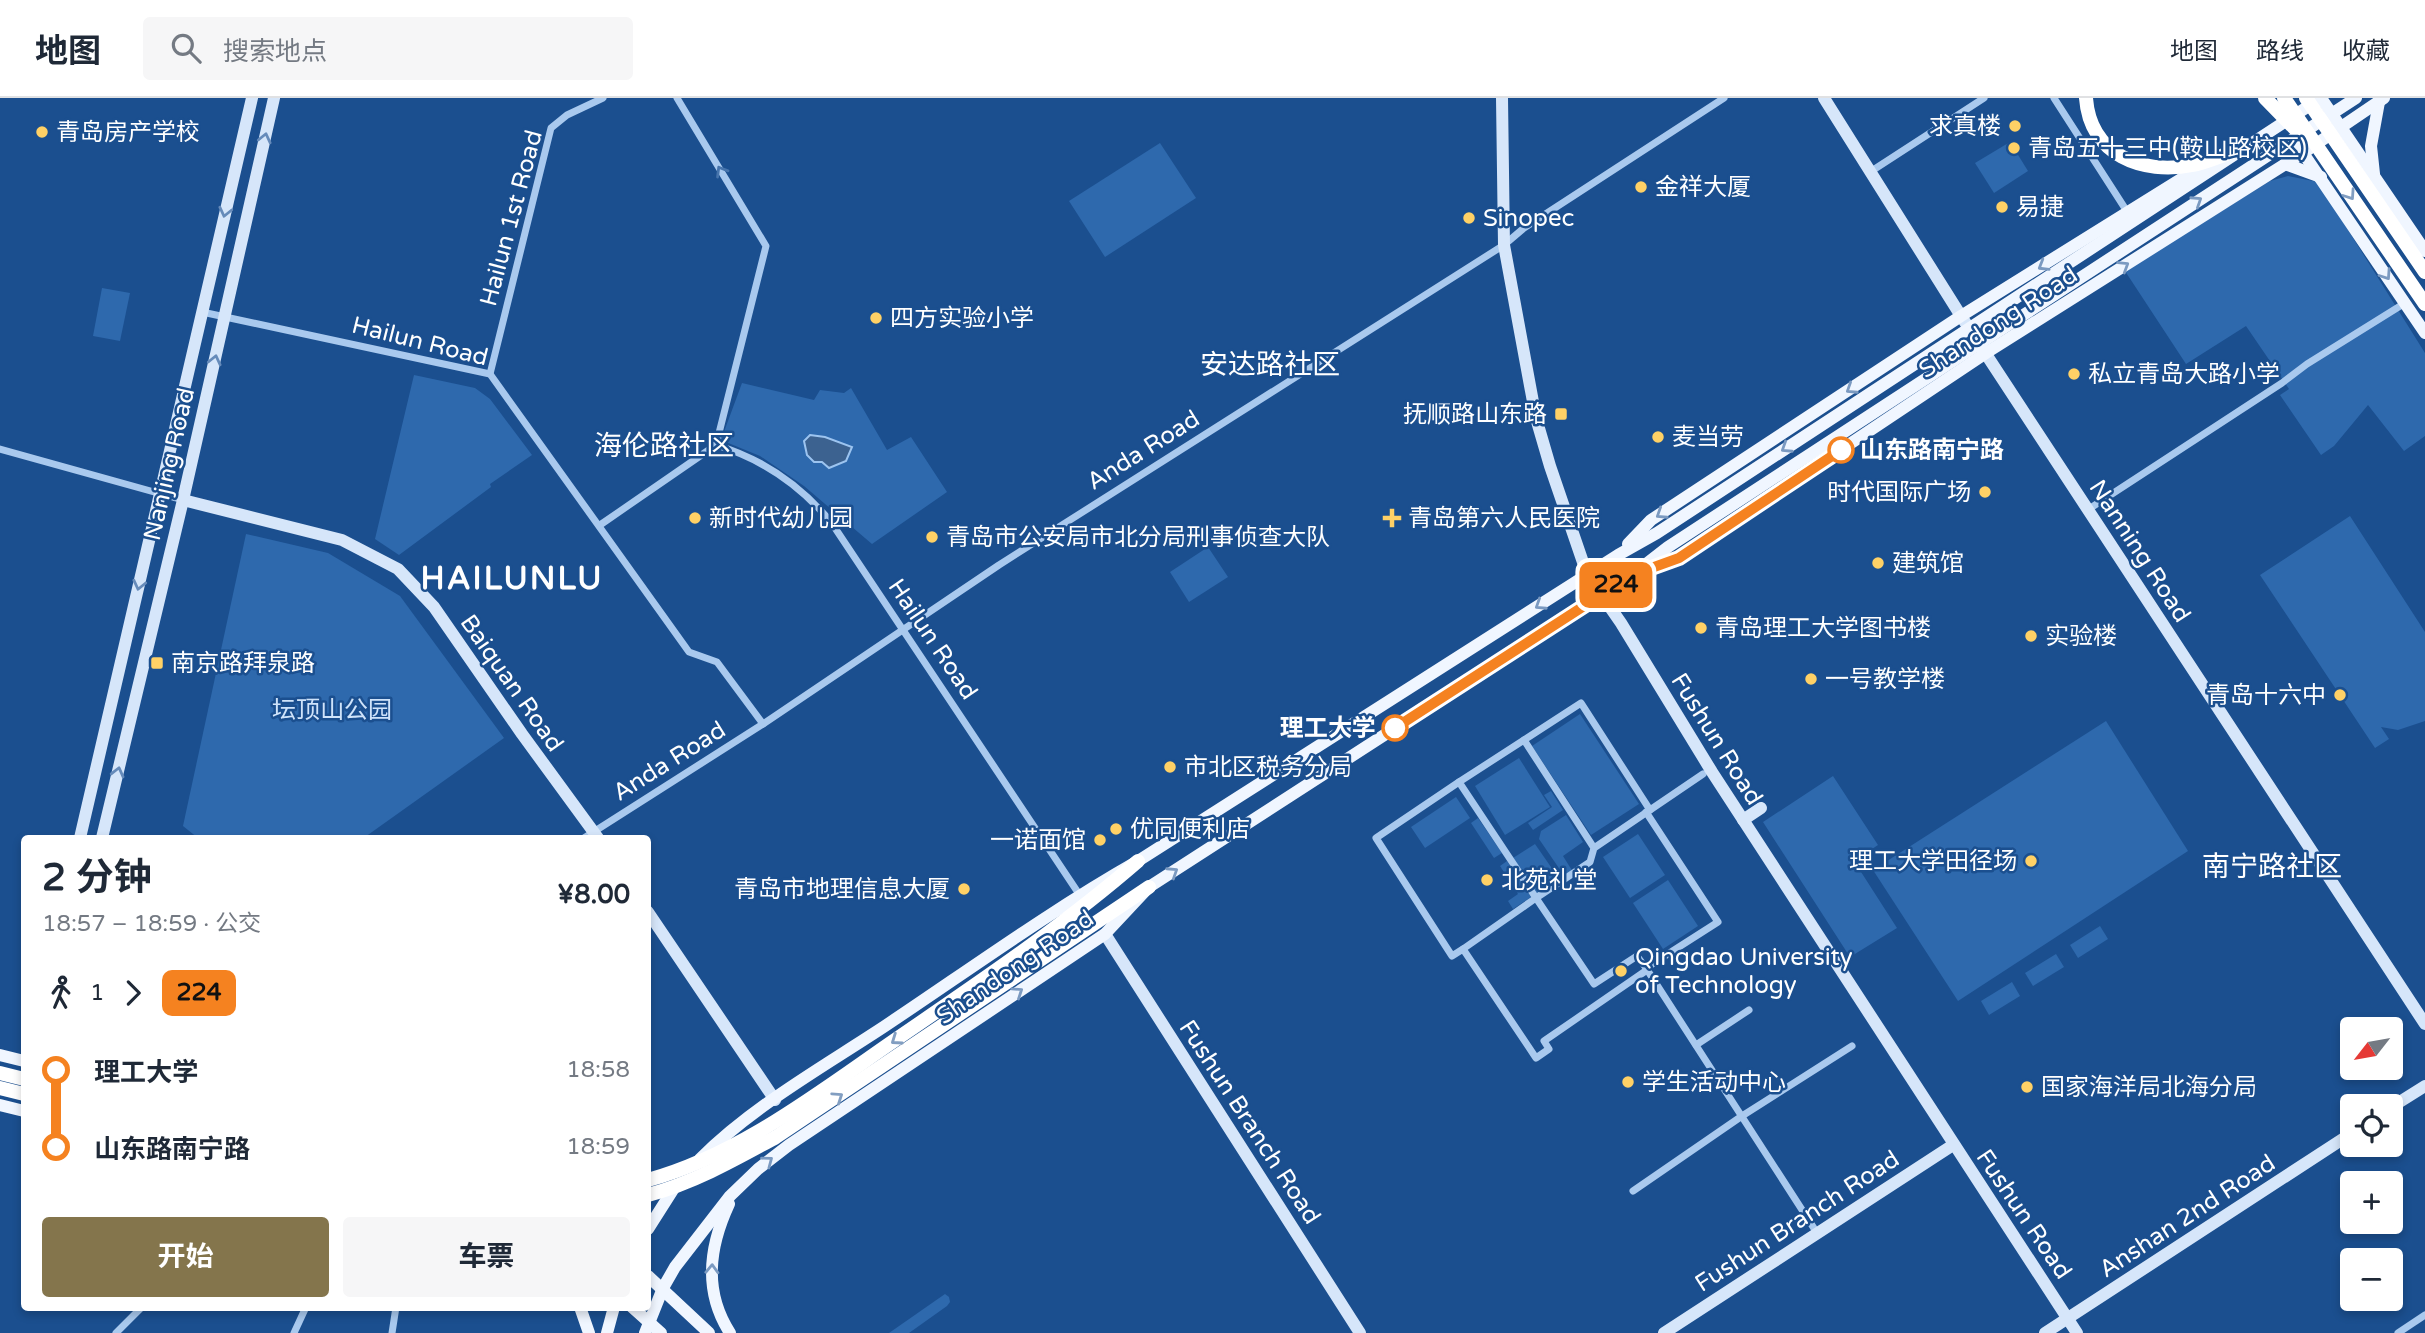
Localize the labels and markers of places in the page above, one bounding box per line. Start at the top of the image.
place label: 求真楼 [1929,112,2001,141]
place label: 青岛房产学校 [56,118,200,147]
marker: 求真楼 [2007,118,2023,134]
marker: 青岛房产学校 [34,124,50,140]
place label: 青岛五十三中(鞍山路校区) [2028,134,2307,163]
marker: 青岛五十三中(鞍山路校区) [2006,140,2022,156]
place label: 金祥大厦 [1655,173,1751,202]
marker: 金祥大厦 [1633,179,1649,195]
place label: 易捷 [2016,193,2064,222]
marker: 易捷 [1994,199,2010,215]
place label: Sinopec [1483,204,1574,233]
marker: Sinopec [1461,210,1477,226]
place label: 四方实验小学 [890,304,1034,333]
marker: 四方实验小学 [868,310,884,326]
place label: 私立青岛大路小学 [2088,360,2280,389]
marker: 私立青岛大路小学 [2066,366,2082,382]
place label: 抚顺路山东路 [1403,400,1547,429]
marker: 抚顺路山东路 [1553,406,1569,422]
place label: 麦当劳 [1672,423,1744,452]
marker: 麦当劳 [1650,429,1666,445]
place label: 山东路南宁路 [1860,436,2004,465]
marker: 山东路南宁路 [1828,437,1854,463]
place label: 时代国际广场 [1827,478,1971,507]
marker: 时代国际广场 [1977,484,1993,500]
place label: 新时代幼儿园 [709,504,853,533]
place label: 青岛第六人民医院 [1408,504,1600,533]
marker: 青岛第六人民医院 [1382,508,1402,528]
marker: 新时代幼儿园 [687,510,703,526]
place label: 青岛市公安局市北分局刑事侦查大队 [946,523,1330,552]
marker: 青岛市公安局市北分局刑事侦查大队 [924,529,940,545]
place label: 建筑馆 [1892,549,1964,578]
marker: 建筑馆 [1870,555,1886,571]
place label: 青岛理工大学图书楼 [1715,614,1931,643]
marker: 青岛理工大学图书楼 [1693,620,1709,636]
place label: 实验楼 [2045,622,2117,651]
marker: 实验楼 [2023,628,2039,644]
place label: 南京路拜泉路 [171,649,315,678]
marker: 南京路拜泉路 [149,655,165,671]
place label: 一号教学楼 [1825,665,1945,694]
marker: 一号教学楼 [1803,671,1819,687]
place label: 青岛十六中 [2206,681,2326,710]
marker: 青岛十六中 [2332,687,2348,703]
place label: 理工大学 [1280,714,1376,743]
marker: 理工大学 [1382,715,1408,741]
place label: 市北区税务分局 [1184,753,1352,782]
marker: 市北区税务分局 [1162,759,1178,775]
place label: 优同便利店 [1130,815,1250,844]
marker: 优同便利店 [1108,821,1124,837]
place label: 一诺面馆 [990,826,1086,855]
marker: 一诺面馆 [1092,832,1108,848]
place label: 理工大学田径场 [1849,847,2017,876]
marker: 理工大学田径场 [2023,853,2039,869]
place label: 北苑礼堂 [1501,866,1597,895]
marker: 北苑礼堂 [1479,872,1495,888]
place label: 青岛市地理信息大厦 [734,875,950,904]
marker: 青岛市地理信息大厦 [956,881,972,897]
place label: Qingdao University of Technology [1635,943,1853,1000]
marker: Qingdao University of Technology [1613,963,1629,979]
place label: 学生活动中心 [1642,1068,1786,1097]
place label: 国家海洋局北海分局 [2041,1073,2257,1102]
marker: 学生活动中心 [1620,1074,1636,1090]
marker: 国家海洋局北海分局 [2019,1079,2035,1095]

